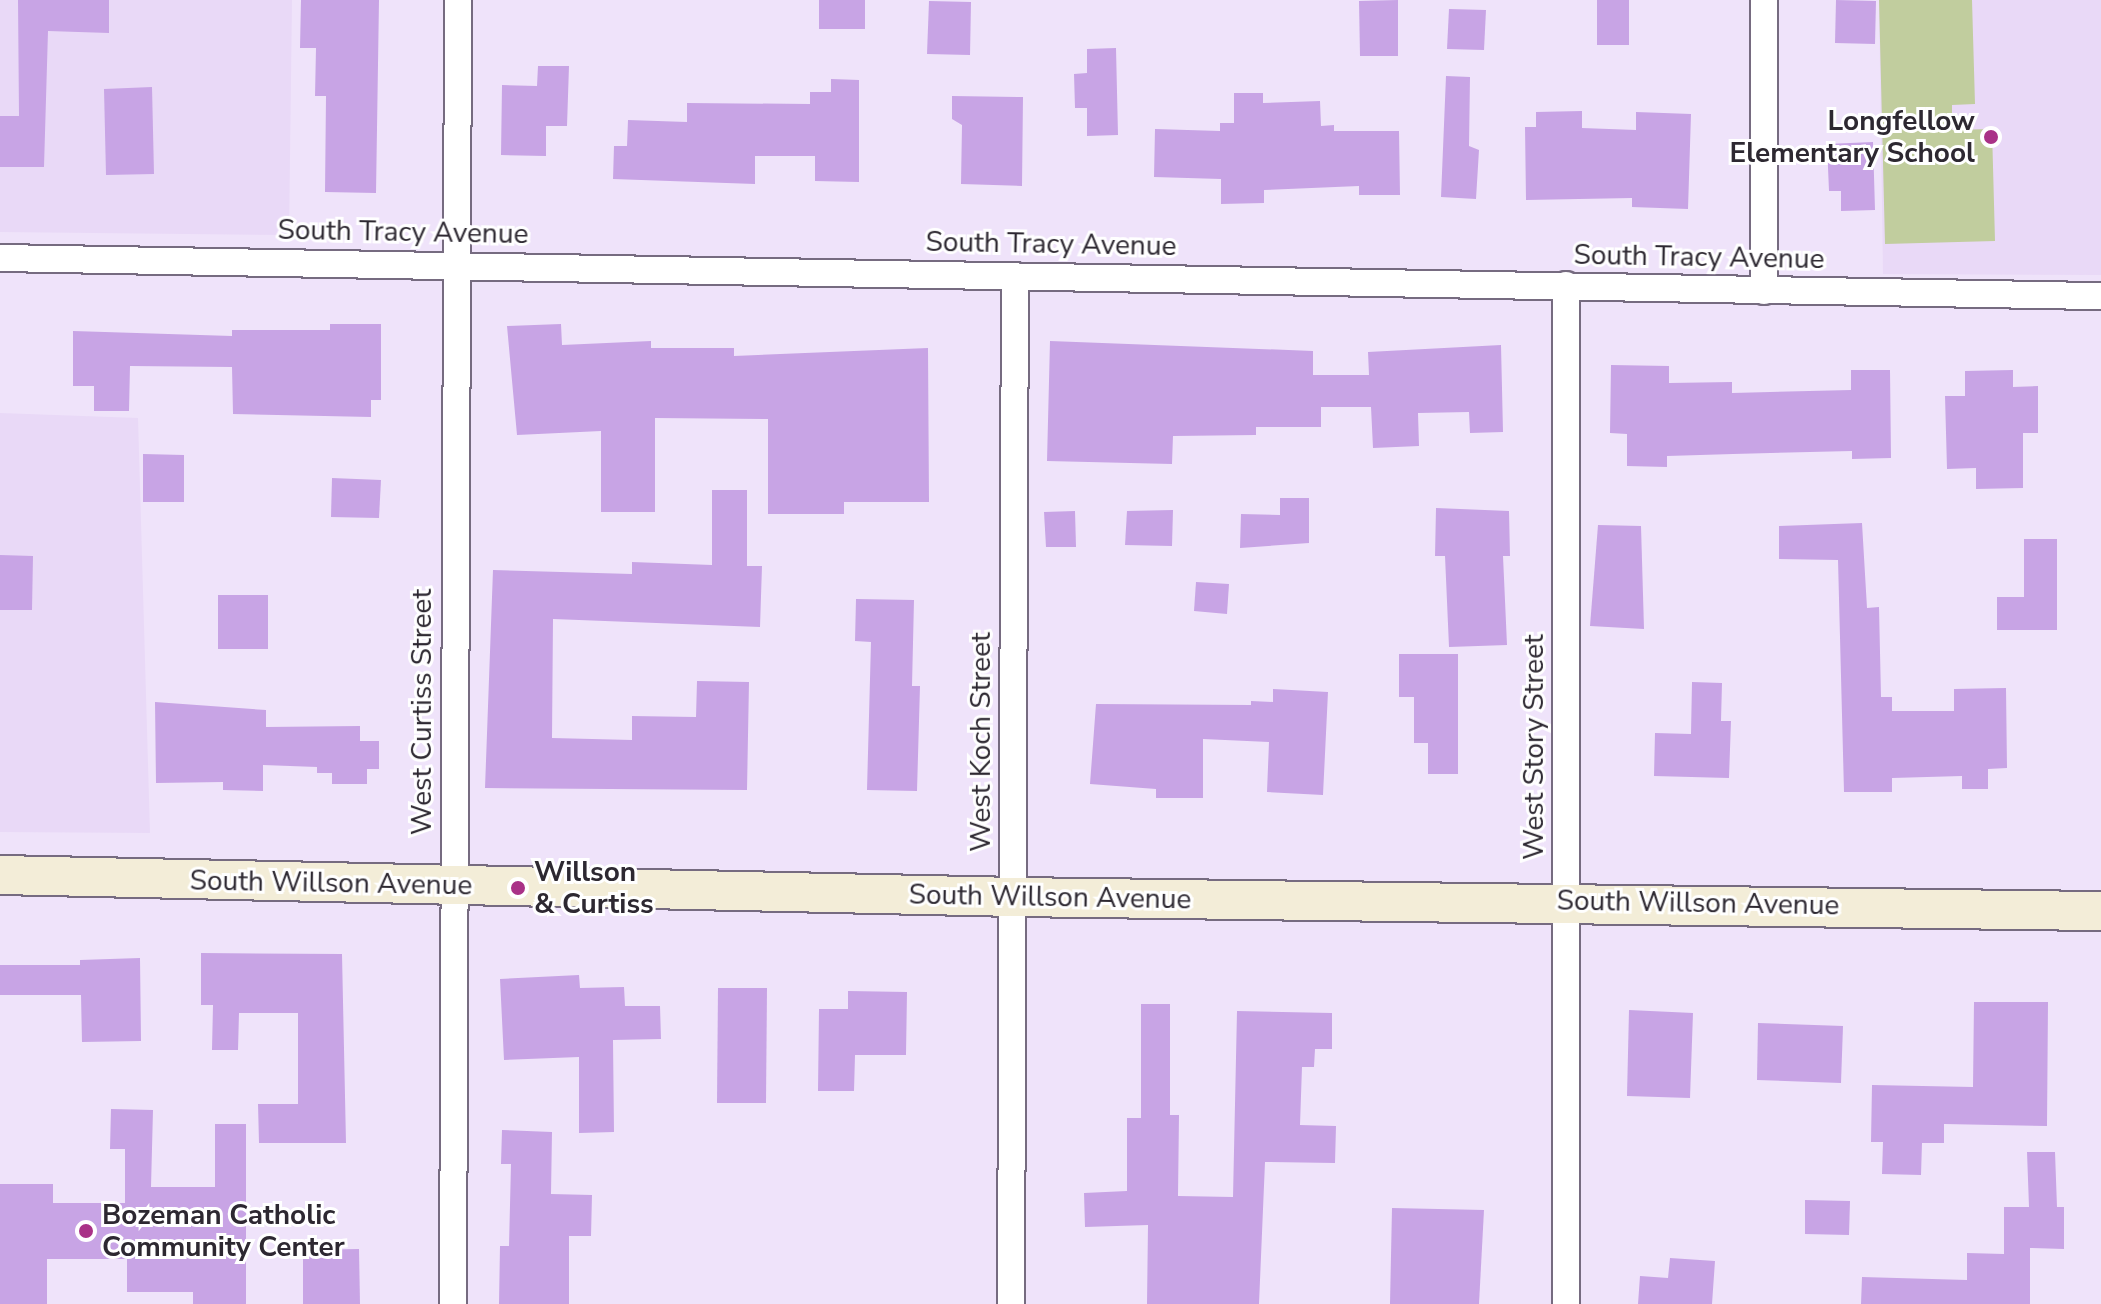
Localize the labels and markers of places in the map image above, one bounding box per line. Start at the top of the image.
place label: Longfellow Elementary School [1730,104,1975,170]
marker: Longfellow Elementary School [1982,128,2000,146]
place label: Willson & Curtiss [534,855,654,921]
marker: Willson & Curtiss [509,879,527,897]
place label: Bozeman Catholic Community Center [102,1198,345,1264]
marker: Bozeman Catholic Community Center [77,1222,95,1240]

